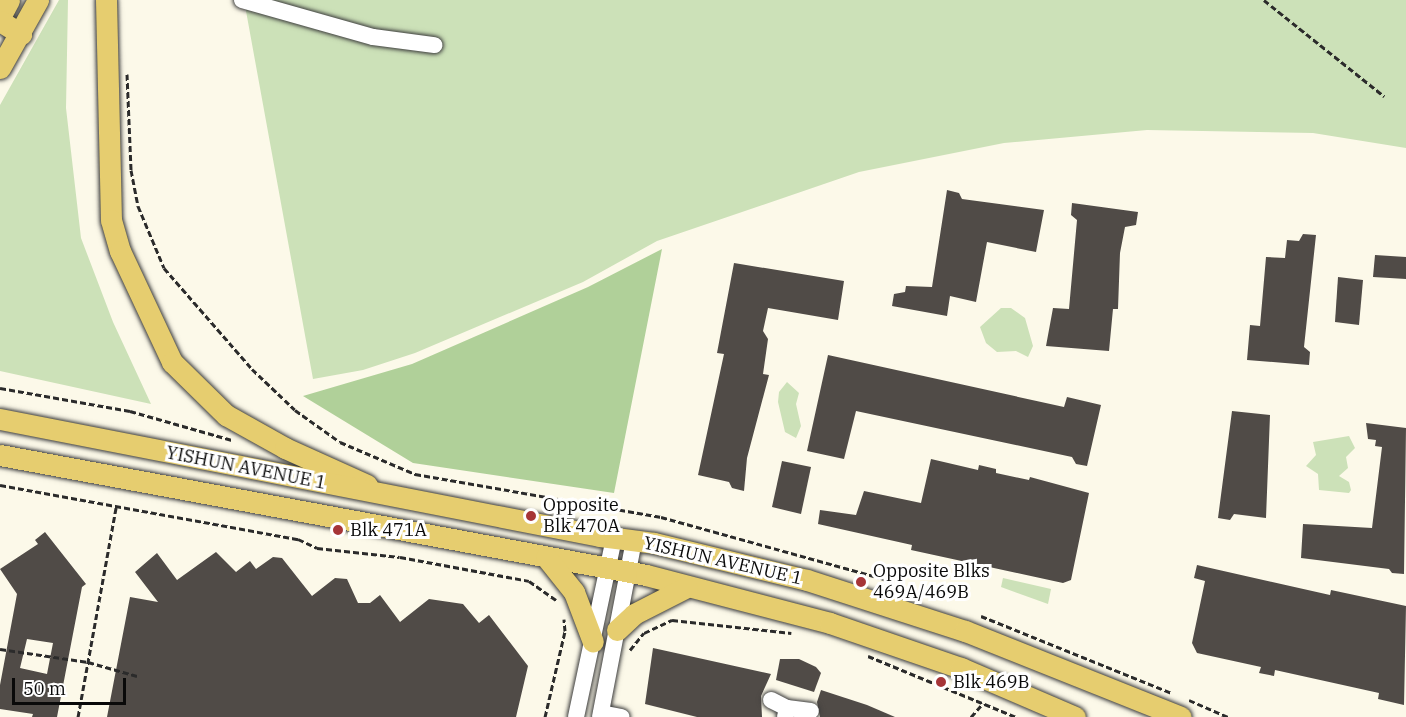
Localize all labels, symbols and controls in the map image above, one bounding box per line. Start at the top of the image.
street label: YISHUN AVENUE 1 [164,442,328,494]
place label: Opposite Blk 470A [543,495,620,538]
marker: Opposite Blk 470A [524,509,538,523]
place label: Blk 471A [350,519,427,541]
marker: Blk 471A [331,523,345,537]
street label: YISHUN AVENUE 1 [641,532,805,590]
place label: Opposite Blks 469A/469B [873,561,990,604]
marker: Opposite Blks 469A/469B [854,575,868,589]
scale bar [15,666,129,704]
place label: Blk 469B [953,671,1030,693]
marker: Blk 469B [934,675,948,689]
text: 50 m [23,677,66,700]

